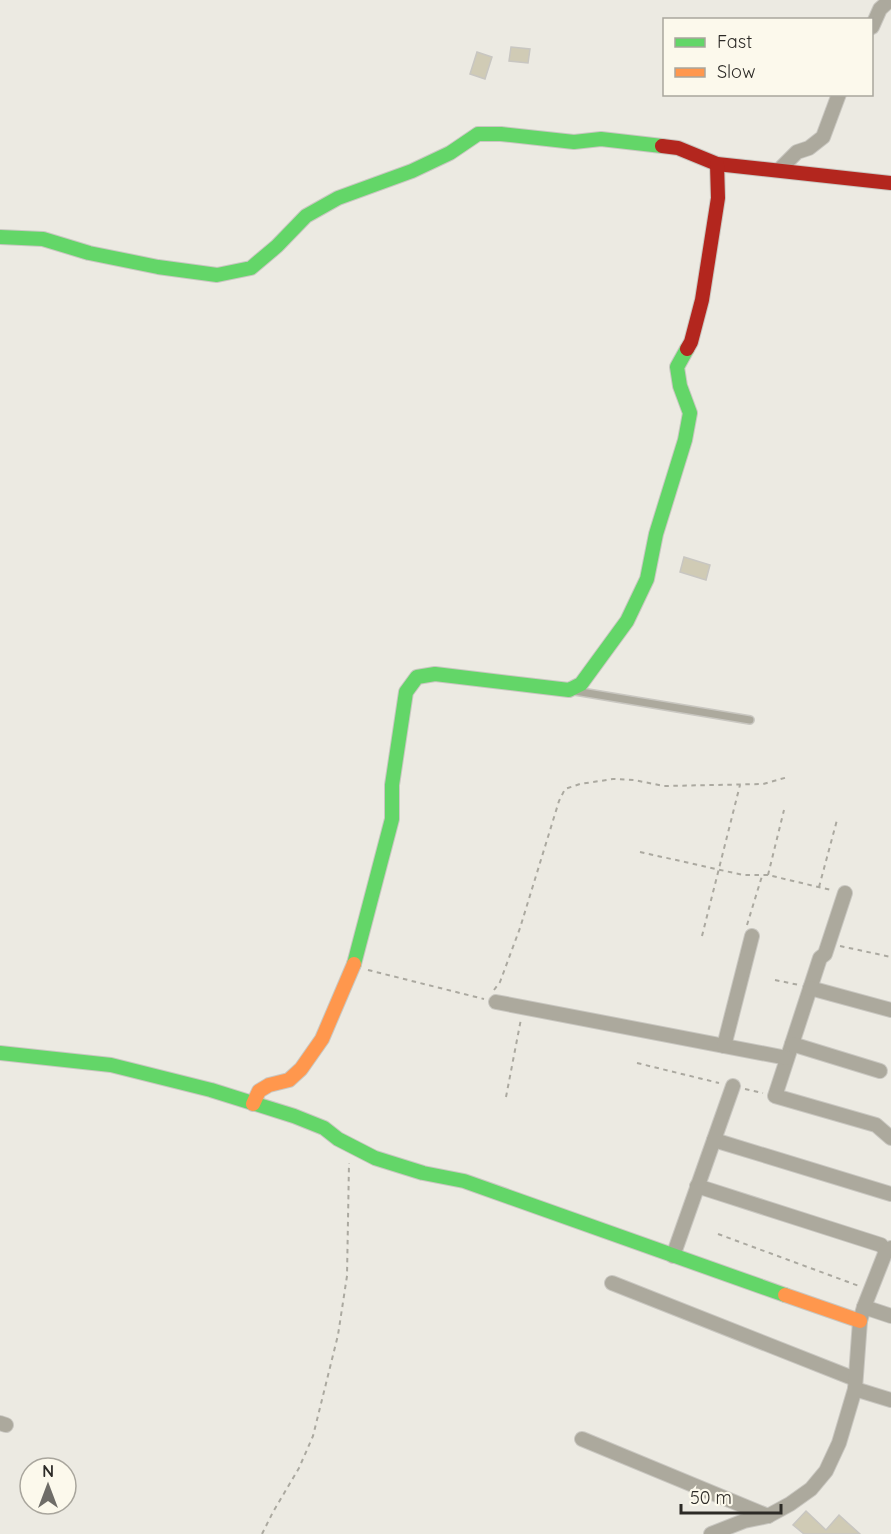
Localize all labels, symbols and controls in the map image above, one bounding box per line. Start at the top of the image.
legend [663,18,873,96]
text: Fast [717,30,752,53]
text: Slow [717,60,755,83]
north arrow [18,1456,78,1516]
text: N [42,1461,54,1481]
scale bar [681,1477,782,1515]
text: 50 m [690,1486,732,1509]

